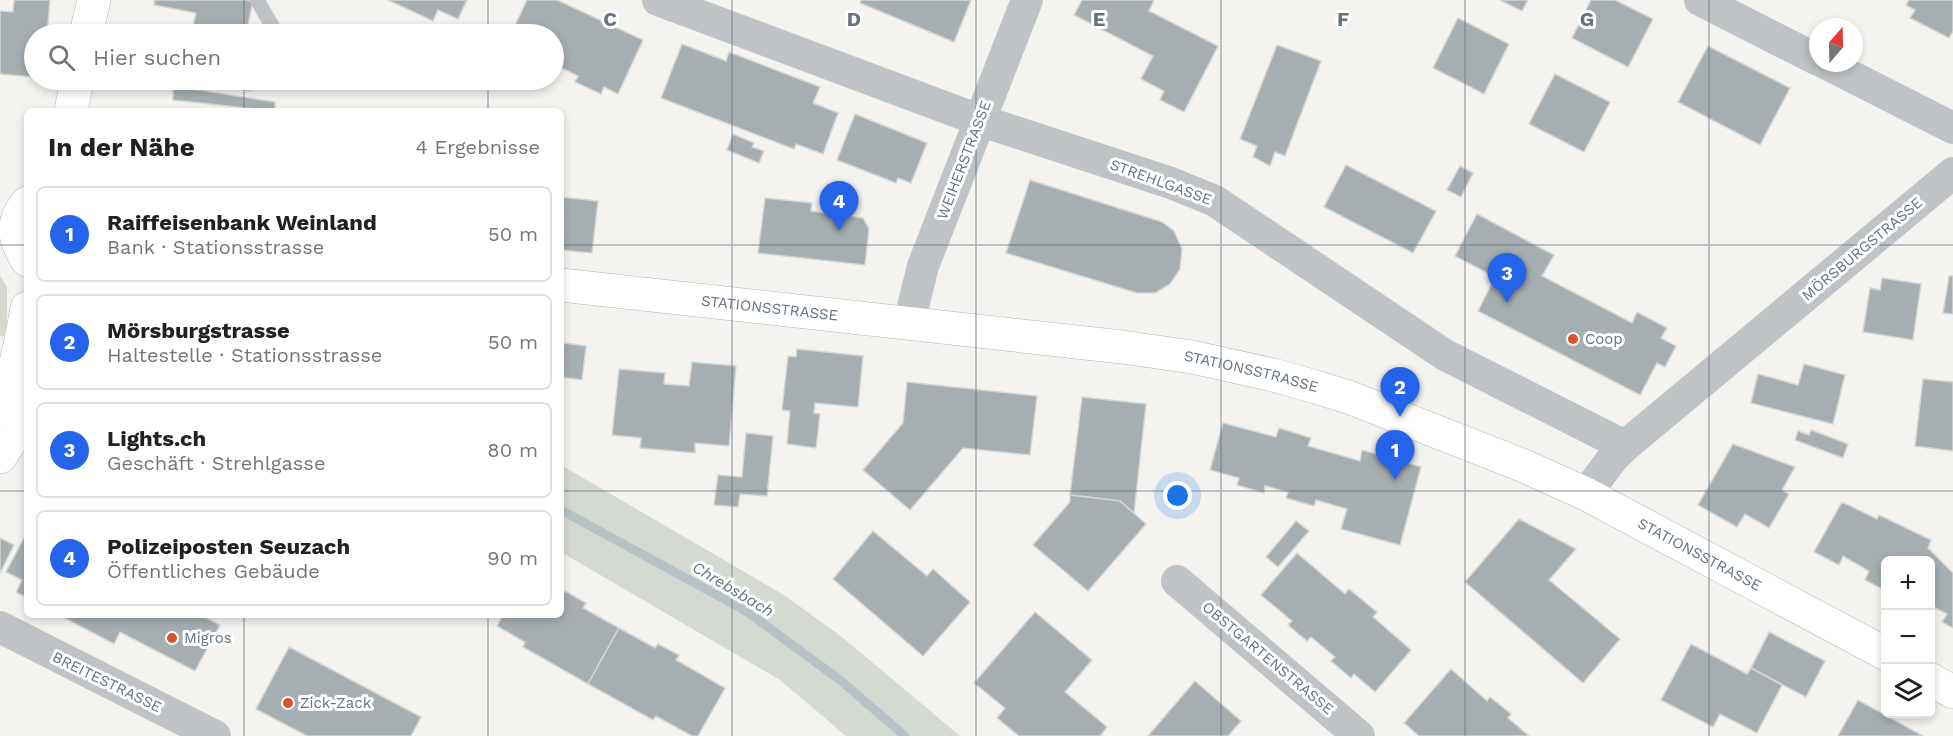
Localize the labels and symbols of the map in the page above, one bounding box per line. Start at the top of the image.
text: C [603,7,617,31]
text: D [847,7,861,31]
text: E [1093,7,1105,31]
text: F [1337,7,1349,31]
text: G [1580,7,1594,31]
north arrow [1809,18,1863,72]
street label: WEIHERSTRASSE [933,98,995,222]
street label: STREHLGASSE [1108,155,1214,209]
pin: 4 [820,182,858,231]
street label: MÖRSBURGSTRASSE [1798,193,1926,305]
pin: 3 [1488,254,1526,303]
street label: STATIONSSTRASSE [700,292,839,325]
place label: Coop [1585,330,1623,348]
marker: Coop [1566,332,1580,346]
street label: STATIONSSTRASSE [1183,347,1320,396]
pin: 2 [1380,368,1420,417]
pin: 1 [1376,430,1414,480]
your location [1163,481,1192,510]
street label: STATIONSSTRASSE [1635,514,1764,595]
water label: Chrebsbach [689,557,777,621]
street label: OBSTGARTENSTRASSE [1199,598,1337,718]
place label: Migros [184,629,232,647]
marker: Migros [165,631,179,645]
street label: BREITESTRASSE [49,648,165,716]
place label: Zick-Zack [300,694,372,712]
marker: Zick-Zack [281,696,295,710]

